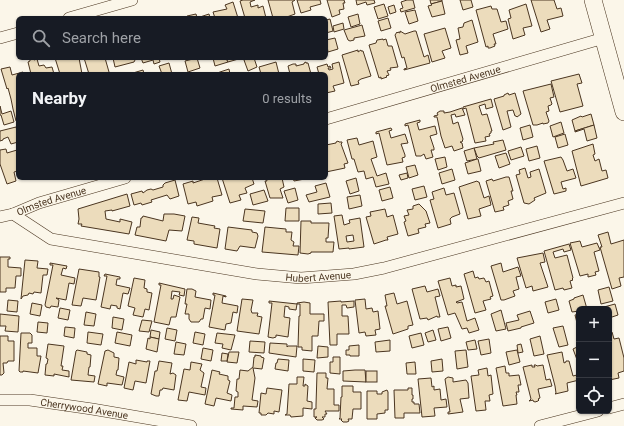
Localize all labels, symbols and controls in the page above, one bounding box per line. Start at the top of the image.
search box [16,16,328,60]
icon: search [30,27,52,49]
text: Search here [62,29,141,47]
street label: Olmsted Avenue [429,63,502,94]
text: Nearby [32,88,87,108]
text: 0 results [262,91,312,106]
street label: Olmsted Avenue [15,184,87,217]
street label: Hubert Avenue [285,269,352,284]
map controls [576,306,612,414]
button: + [576,306,612,342]
button: − [576,342,612,378]
button: locate [576,378,612,414]
street label: Cherrywood Avenue [40,396,129,421]

